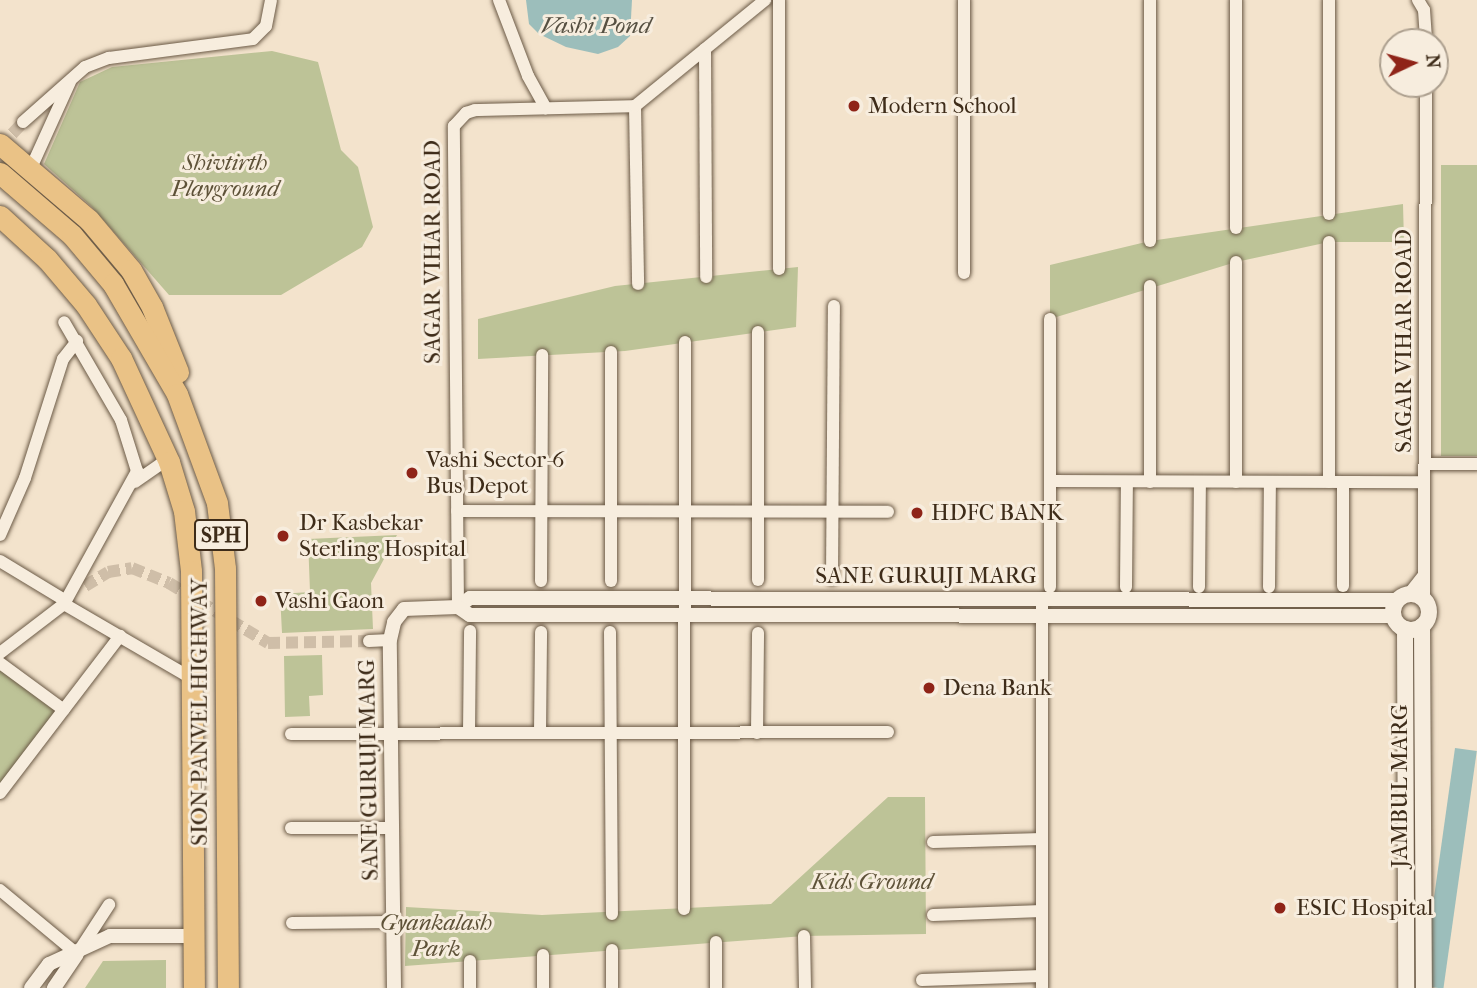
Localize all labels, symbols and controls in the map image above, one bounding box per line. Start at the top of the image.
water label: Vashi Pond [541,12,651,40]
north arrow [1379,28,1449,98]
text: N [1421,53,1445,69]
place label: Modern School [868,92,1017,120]
marker: Modern School [846,98,862,114]
street label: SAGAR VIHAR ROAD [419,140,447,364]
park label: Shivtirth Playground [171,149,279,203]
street label: SAGAR VIHAR ROAD [1390,229,1418,453]
place label: Vashi Sector-6 Bus Depot [426,446,565,500]
marker: Vashi Sector-6 Bus Depot [404,465,420,481]
place label: HDFC BANK [931,499,1063,527]
marker: HDFC BANK [909,505,925,521]
place label: Dr Kasbekar Sterling Hospital [299,509,466,563]
road number: SPH [193,518,249,552]
marker: Dr Kasbekar Sterling Hospital [273,526,293,546]
street label: SANE GURUJI MARG [815,562,1037,590]
street label: SION-PANVEL HIGHWAY [186,578,214,846]
place label: Vashi Gaon [275,587,384,615]
marker: Vashi Gaon [253,593,269,609]
street label: SANE GURUJI MARG [353,659,385,881]
place label: Dena Bank [943,674,1052,702]
marker: Dena Bank [921,680,937,696]
street label: JAMBUL MARG [1386,704,1414,868]
park label: Kids Ground [811,868,933,896]
place label: ESIC Hospital [1296,894,1433,922]
marker: ESIC Hospital [1270,898,1290,918]
park label: Gyankalash Park [380,909,492,963]

